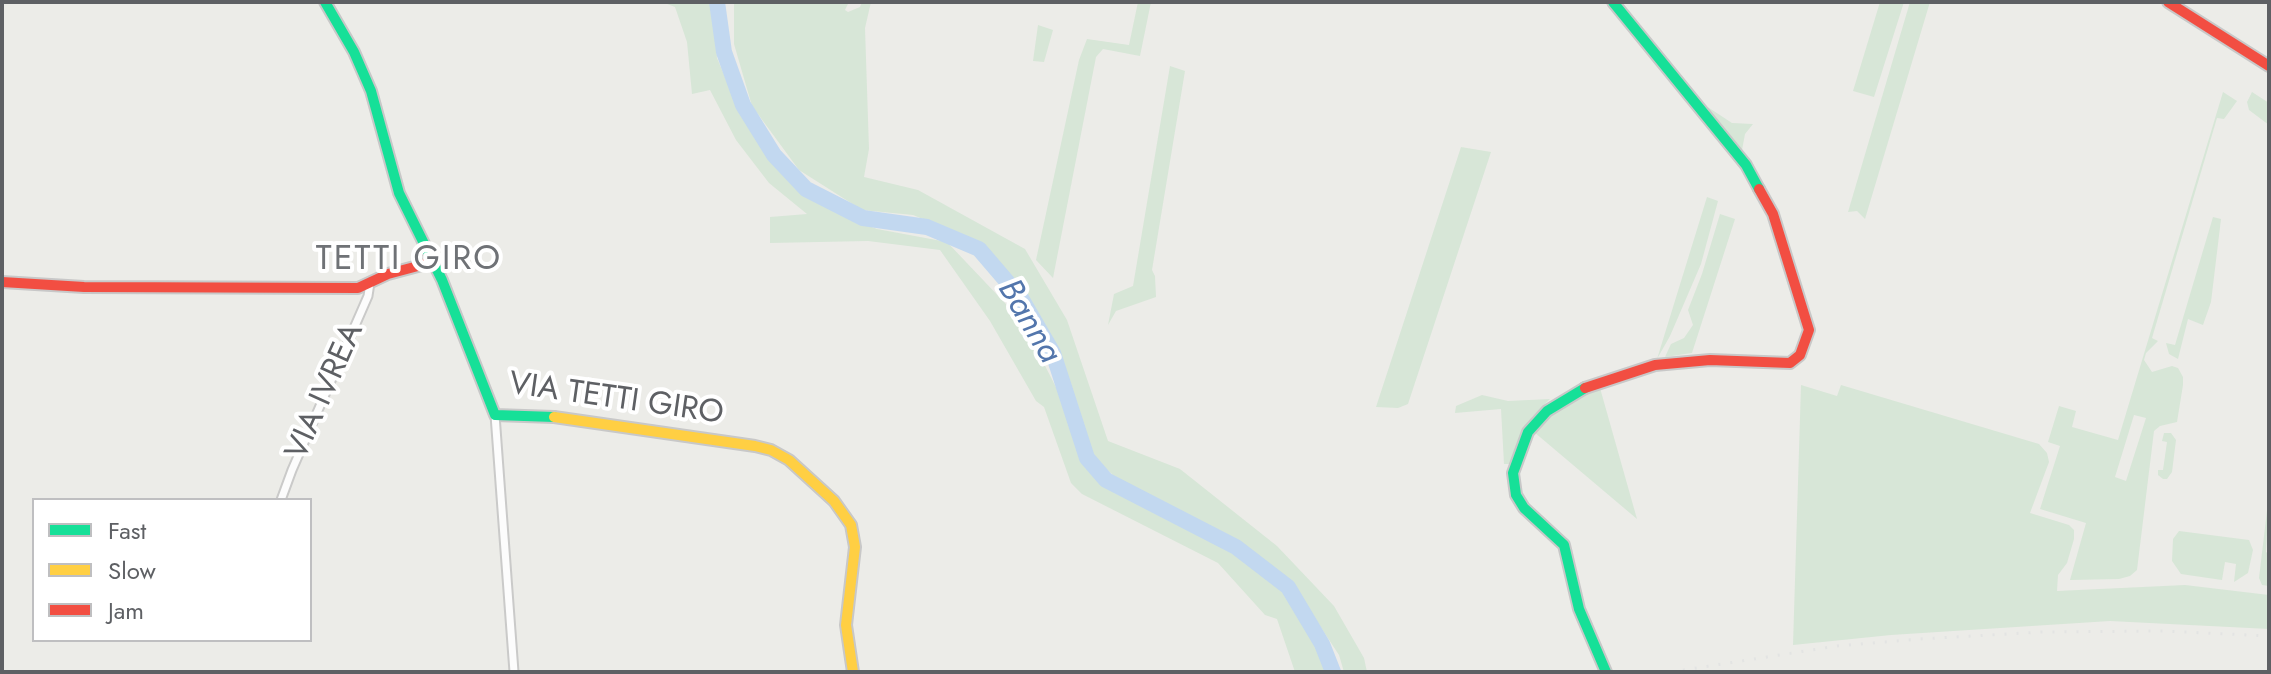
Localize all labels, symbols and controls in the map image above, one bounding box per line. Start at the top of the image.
district label: TETTI GIRO [316,241,502,281]
water label: Banna [987,273,1069,371]
street label: VIA IVREA [279,318,373,466]
street label: VIA TETTI GIRO [506,366,726,434]
legend [32,498,312,642]
text: Fast [108,513,146,548]
text: Slow [108,553,156,588]
text: Jam [108,593,144,628]

